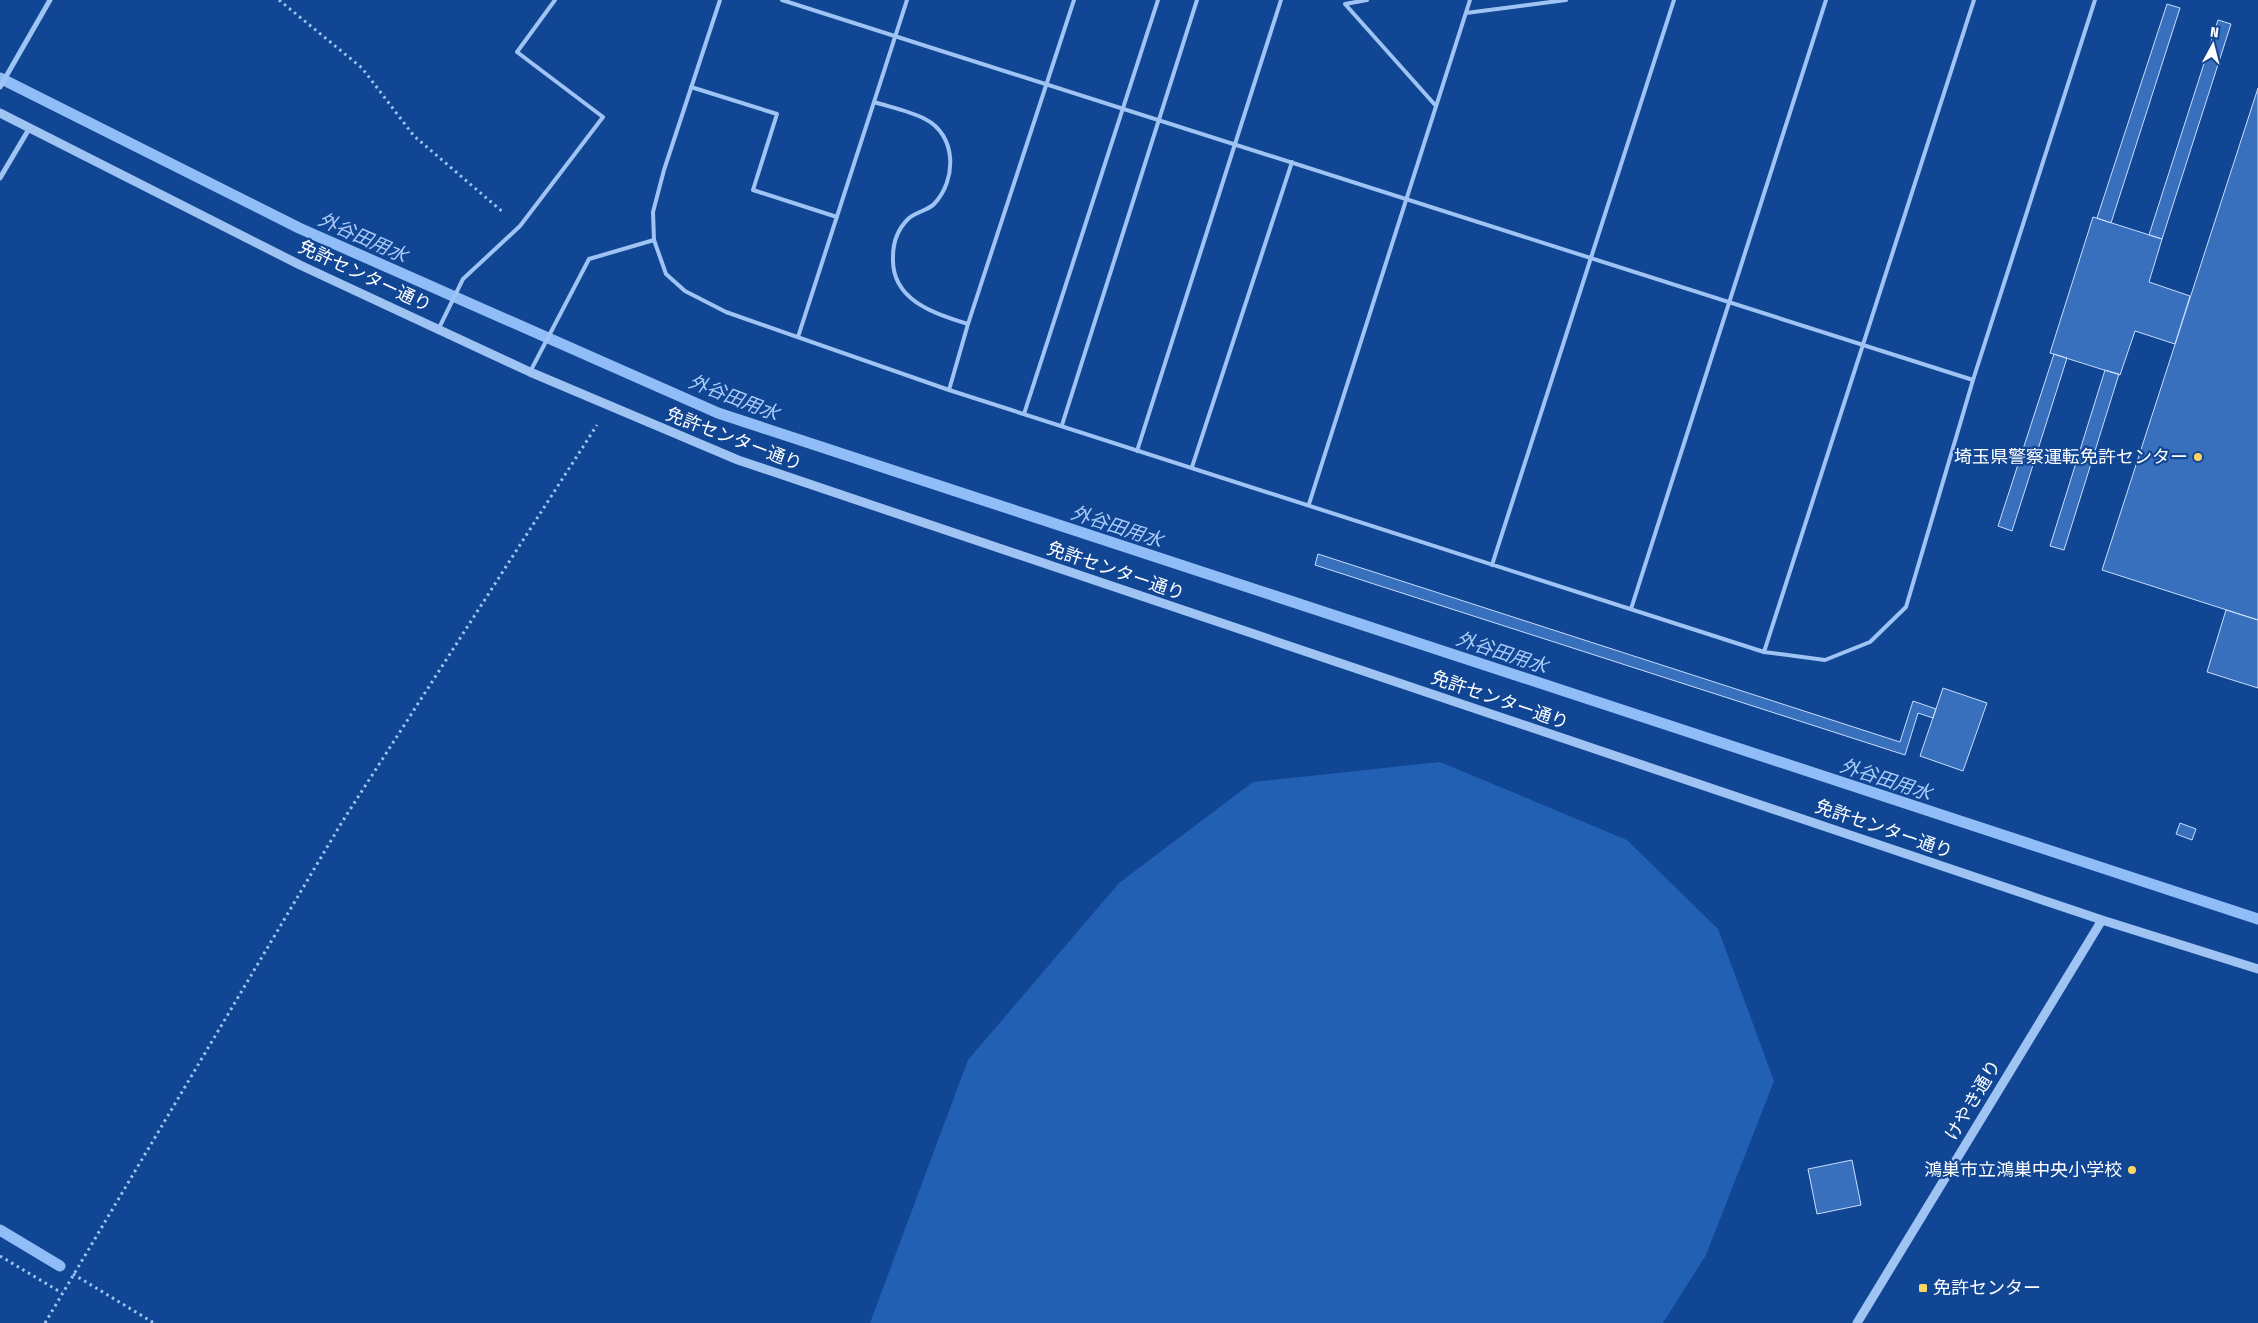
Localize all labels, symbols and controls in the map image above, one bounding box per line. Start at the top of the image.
north arrow [2188,20,2238,70]
text: N [2209,24,2220,42]
water label: 外谷田用水 [315,208,413,268]
street label: 免許センター通り [295,236,435,316]
water label: 外谷田用水 [685,370,784,426]
street label: 免許センター通り [663,403,805,475]
place label: 埼玉県警察運転免許センター [1954,446,2188,468]
marker: 埼玉県警察運転免許センター [2192,451,2204,463]
water label: 外谷田用水 [1068,501,1167,553]
street label: 免許センター通り [1044,537,1188,605]
water label: 外谷田用水 [1453,627,1552,679]
street label: 免許センター通り [1428,666,1572,734]
water label: 外谷田用水 [1837,754,1936,806]
street label: 免許センター通り [1812,795,1956,863]
street label: けやき通り [1940,1056,2006,1144]
place label: 鴻巣市立鴻巣中央小学校 [1924,1159,2122,1181]
marker: 鴻巣市立鴻巣中央小学校 [2126,1164,2138,1176]
place label: 免許センター [1933,1277,2041,1299]
marker: 免許センター [1917,1282,1929,1294]

